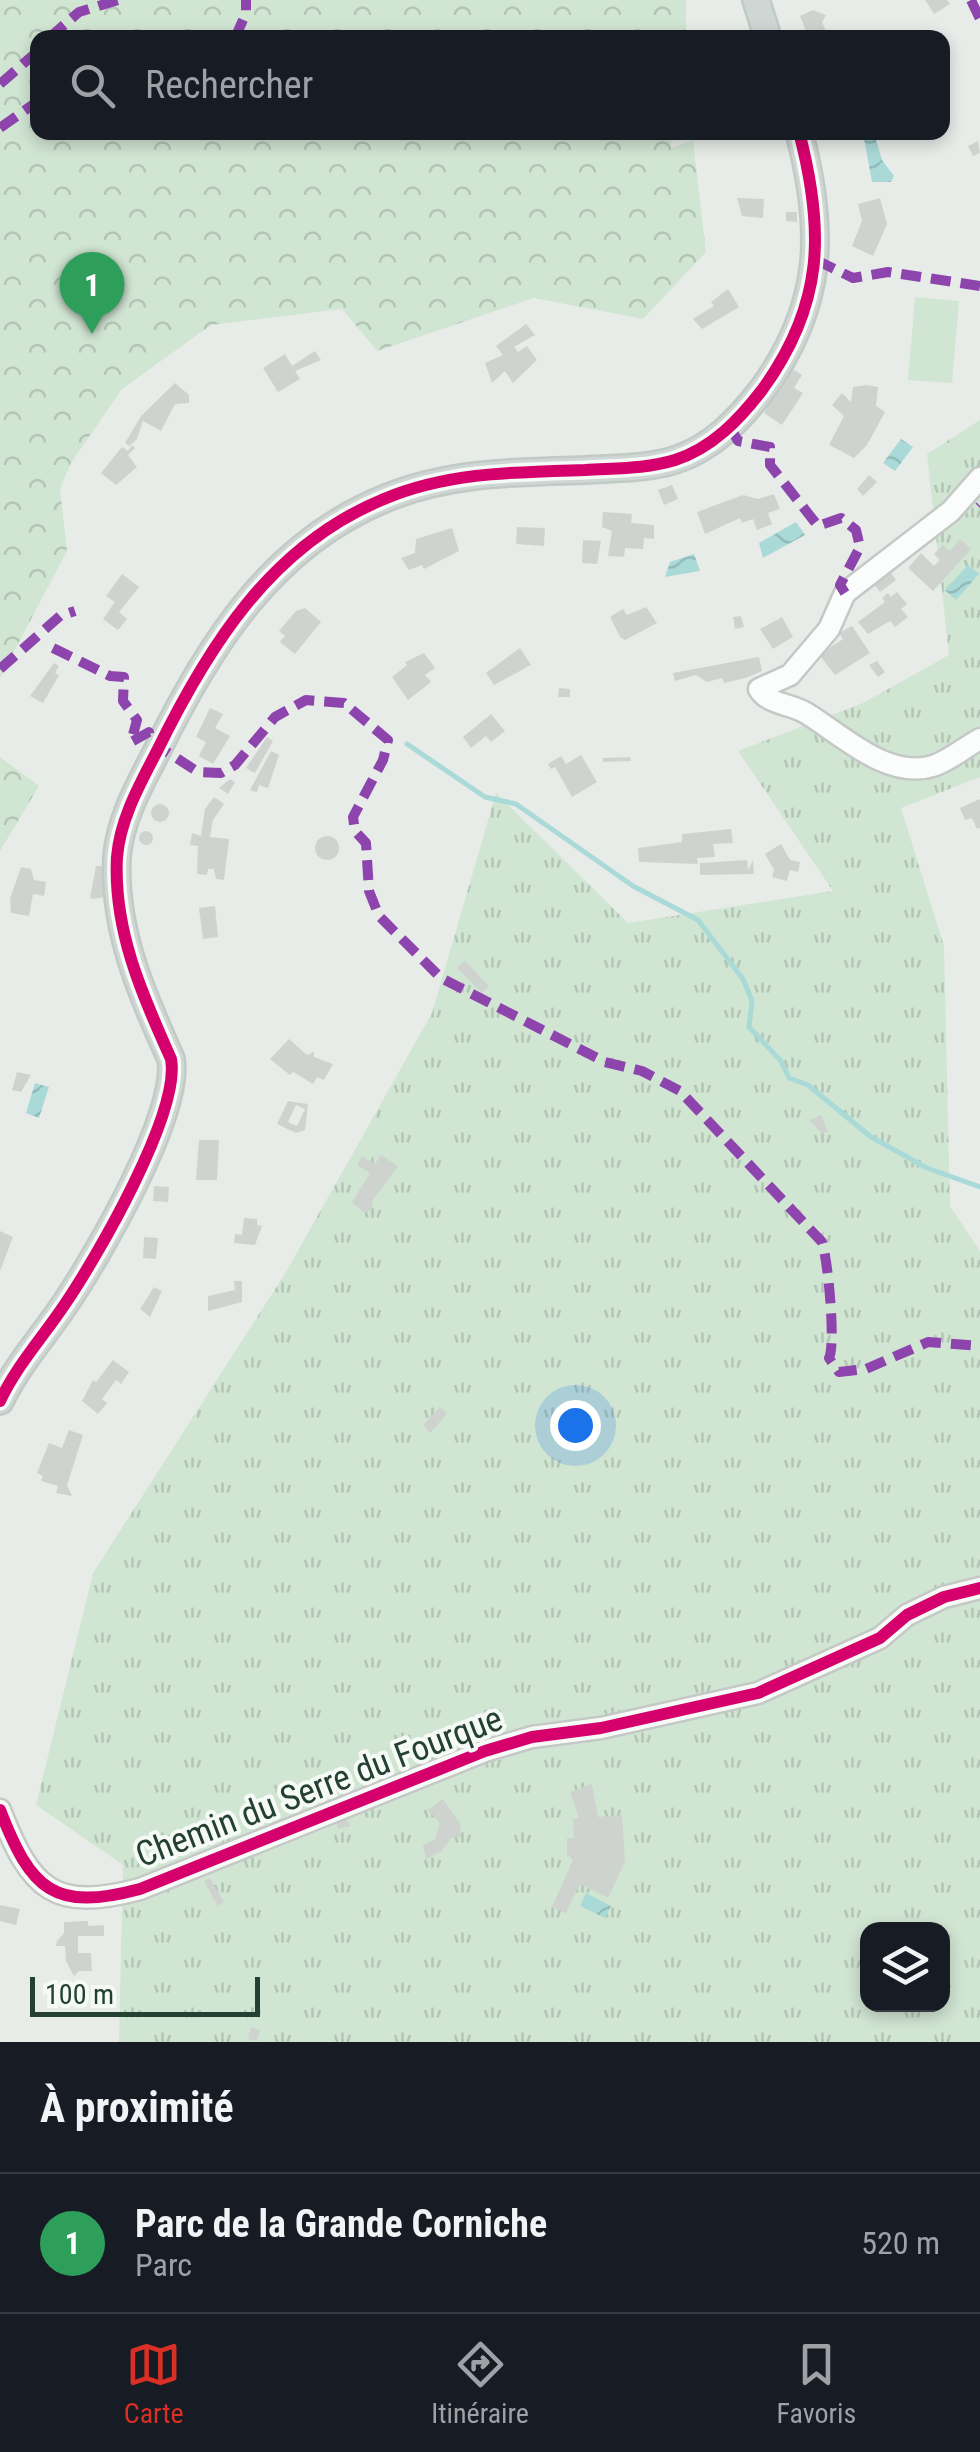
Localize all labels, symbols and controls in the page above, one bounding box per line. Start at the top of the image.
search box [30,30,950,140]
icon: search [65,58,120,113]
text: Rechercher [145,63,313,107]
pin: 1 [59,252,124,334]
your location [550,1400,601,1451]
street label: Chemin du Serre du Fourque [130,1698,508,1876]
map controls [860,1922,950,2012]
button: layers [860,1922,950,2012]
scale bar [30,1972,260,2016]
text: 100 m [45,1978,114,2011]
text: À proximité [40,2083,233,2132]
text: Parc de la Grande Corniche [135,2202,547,2246]
text: 1 [64,2224,81,2262]
text: 520 m [861,2224,940,2262]
text: Parc [135,2246,192,2284]
tab: Carte [124,2337,184,2430]
tab: Itinéraire [431,2337,529,2430]
tab: Favoris [776,2337,856,2430]

